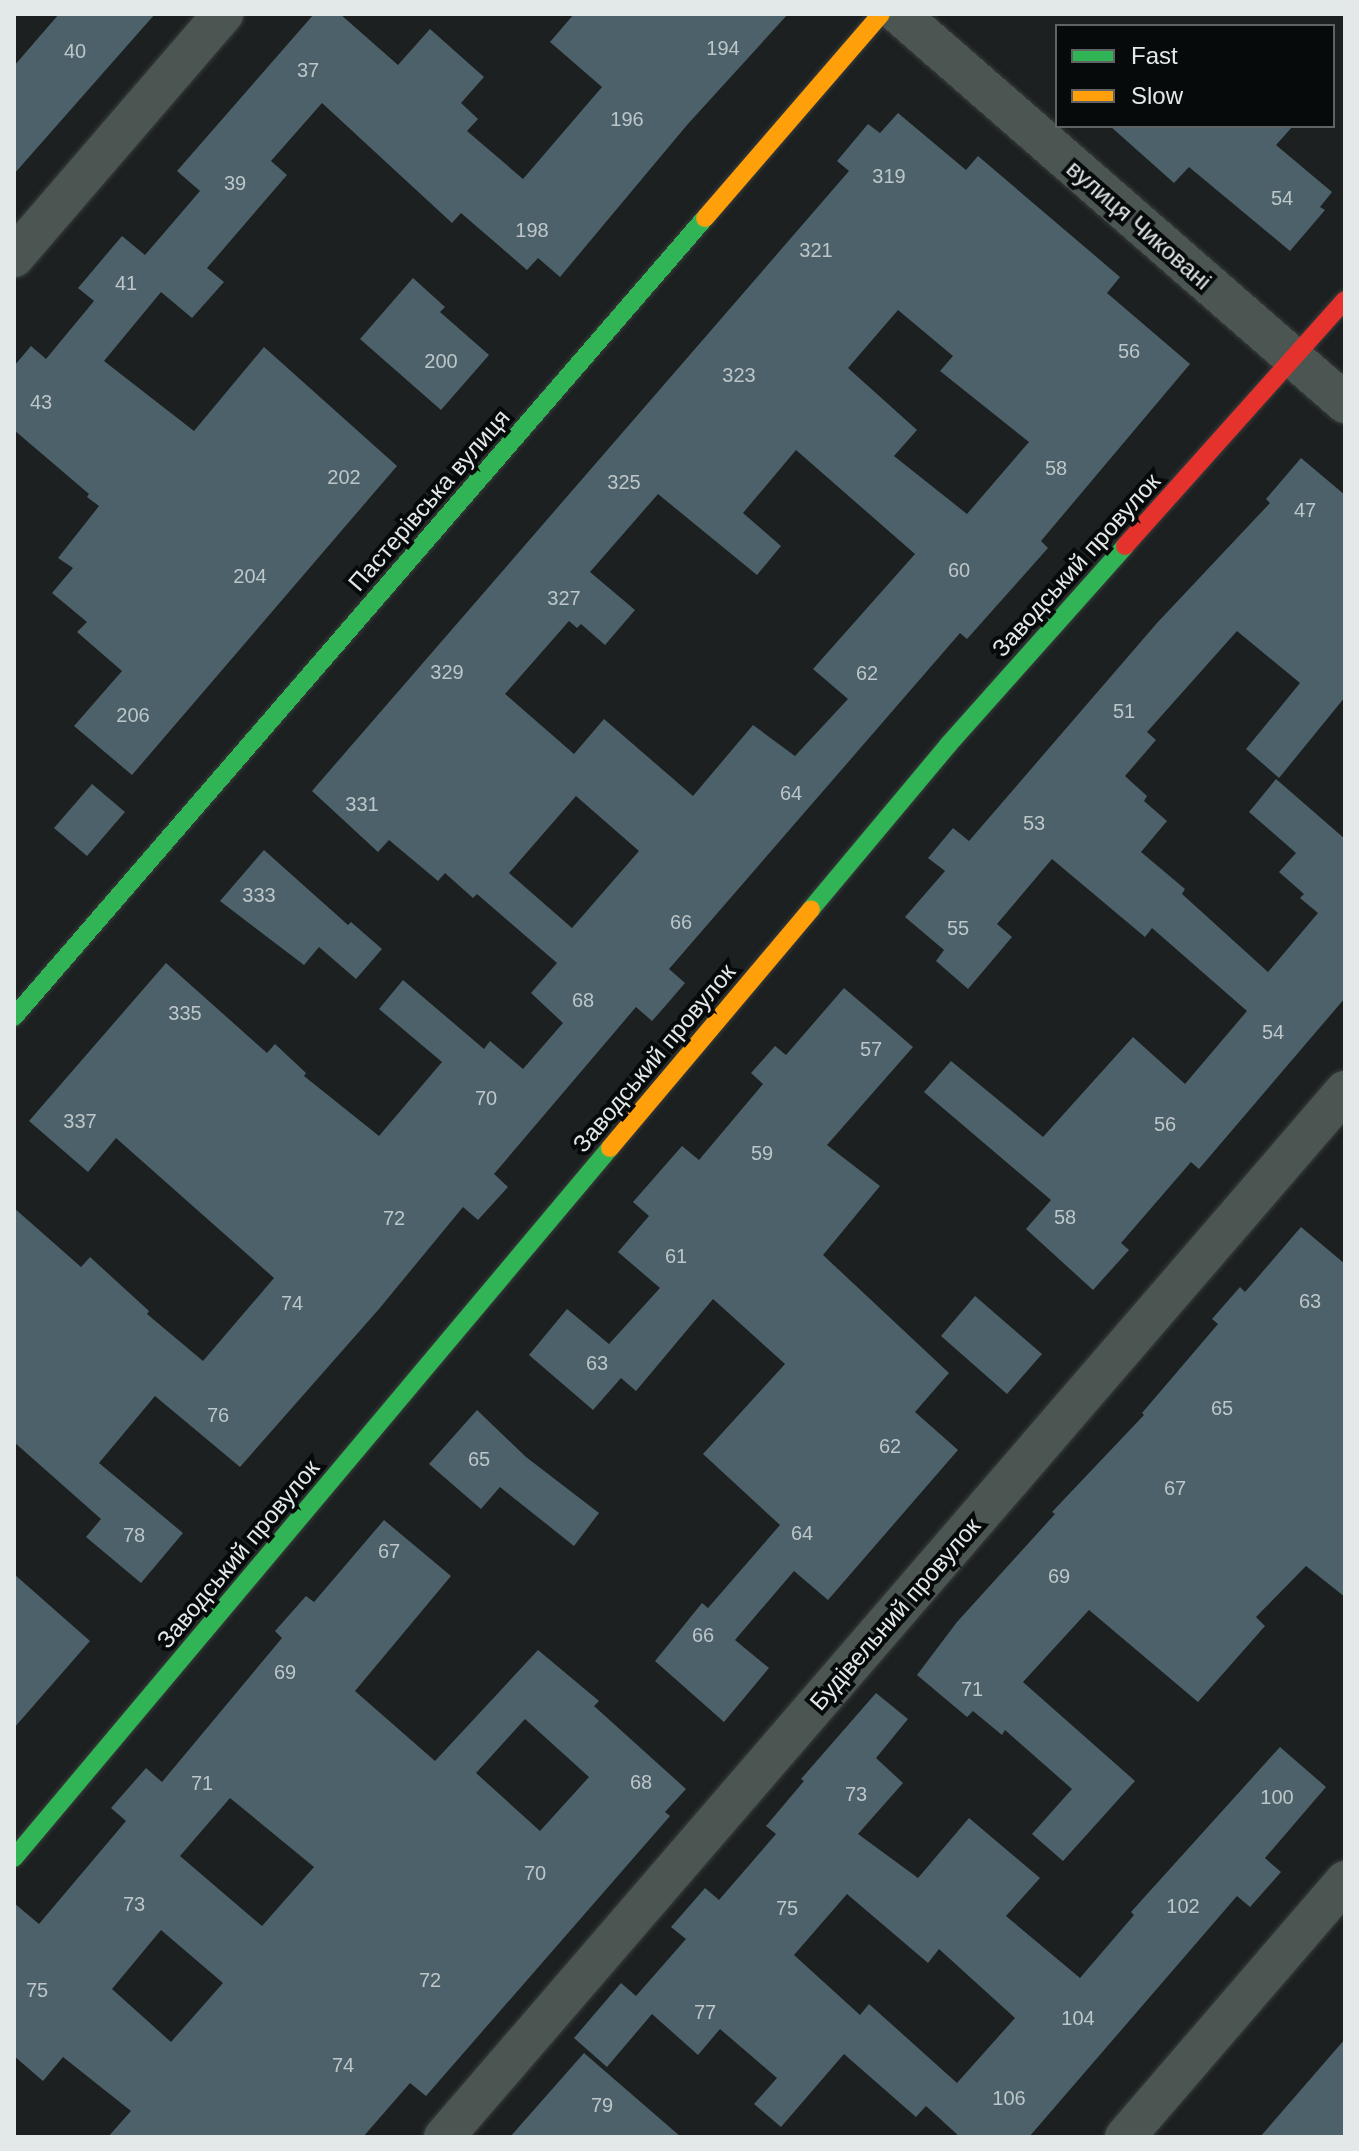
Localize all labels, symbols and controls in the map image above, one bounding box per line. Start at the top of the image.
legend [1055,24,1335,128]
house number: 194 [706,36,740,60]
house number: 40 [64,39,86,63]
text: Fast [1131,42,1178,69]
house number: 37 [297,58,319,82]
text: Slow [1131,82,1183,109]
house number: 196 [610,107,644,131]
street label: вулиця Чиковані [1061,154,1217,296]
house number: 319 [872,164,906,188]
house number: 39 [224,171,246,195]
house number: 54 [1271,186,1293,210]
house number: 198 [515,218,549,242]
house number: 321 [799,238,833,262]
house number: 41 [115,271,137,295]
house number: 56 [1118,339,1140,363]
house number: 200 [424,349,458,373]
house number: 323 [722,363,756,387]
house number: 43 [30,390,52,414]
street label: Пастерівська вулиця [342,403,516,597]
house number: 58 [1045,456,1067,480]
house number: 202 [327,465,361,489]
street label: Заводський провулок [986,467,1166,663]
house number: 325 [607,470,641,494]
house number: 47 [1294,498,1316,522]
house number: 60 [948,558,970,582]
house number: 204 [233,564,267,588]
house number: 327 [547,586,581,610]
house number: 329 [430,660,464,684]
house number: 62 [856,661,878,685]
house number: 51 [1113,699,1135,723]
house number: 206 [116,703,150,727]
house number: 64 [780,781,802,805]
house number: 331 [345,792,379,816]
house number: 53 [1023,811,1045,835]
house number: 333 [242,883,276,907]
house number: 66 [670,910,692,934]
house number: 55 [947,916,969,940]
street label: Заводський провулок [567,958,741,1158]
house number: 68 [572,988,594,1012]
house number: 335 [168,1001,202,1025]
house number: 54 [1262,1020,1284,1044]
house number: 57 [860,1037,882,1061]
house number: 70 [475,1086,497,1110]
house number: 337 [63,1109,97,1133]
house number: 56 [1154,1112,1176,1136]
house number: 59 [751,1141,773,1165]
house number: 58 [1054,1205,1076,1229]
house number: 72 [383,1206,405,1230]
house number: 61 [665,1244,687,1268]
house number: 63 [1299,1289,1321,1313]
house number: 74 [281,1291,303,1315]
house number: 63 [586,1351,608,1375]
house number: 65 [1211,1396,1233,1420]
house number: 76 [207,1403,229,1427]
house number: 62 [879,1434,901,1458]
house number: 65 [468,1447,490,1471]
street label: Заводський провулок [151,1454,325,1654]
house number: 67 [1164,1476,1186,1500]
street label: Будівельний провулок [804,1512,986,1716]
house number: 64 [791,1521,813,1545]
house number: 78 [123,1523,145,1547]
house number: 67 [378,1539,400,1563]
house number: 69 [1048,1564,1070,1588]
house number: 66 [692,1623,714,1647]
house number: 69 [274,1660,296,1684]
house number: 71 [961,1677,983,1701]
house number: 68 [630,1770,652,1794]
house number: 71 [191,1771,213,1795]
house number: 73 [845,1782,867,1806]
house number: 100 [1260,1785,1294,1809]
house number: 70 [524,1861,546,1885]
house number: 73 [123,1892,145,1916]
house number: 102 [1166,1894,1200,1918]
house number: 75 [776,1896,798,1920]
house number: 72 [419,1968,441,1992]
house number: 75 [26,1978,48,2002]
house number: 77 [694,2000,716,2024]
house number: 104 [1061,2006,1095,2030]
house number: 74 [332,2053,354,2077]
house number: 106 [992,2086,1026,2110]
house number: 79 [591,2093,613,2117]

